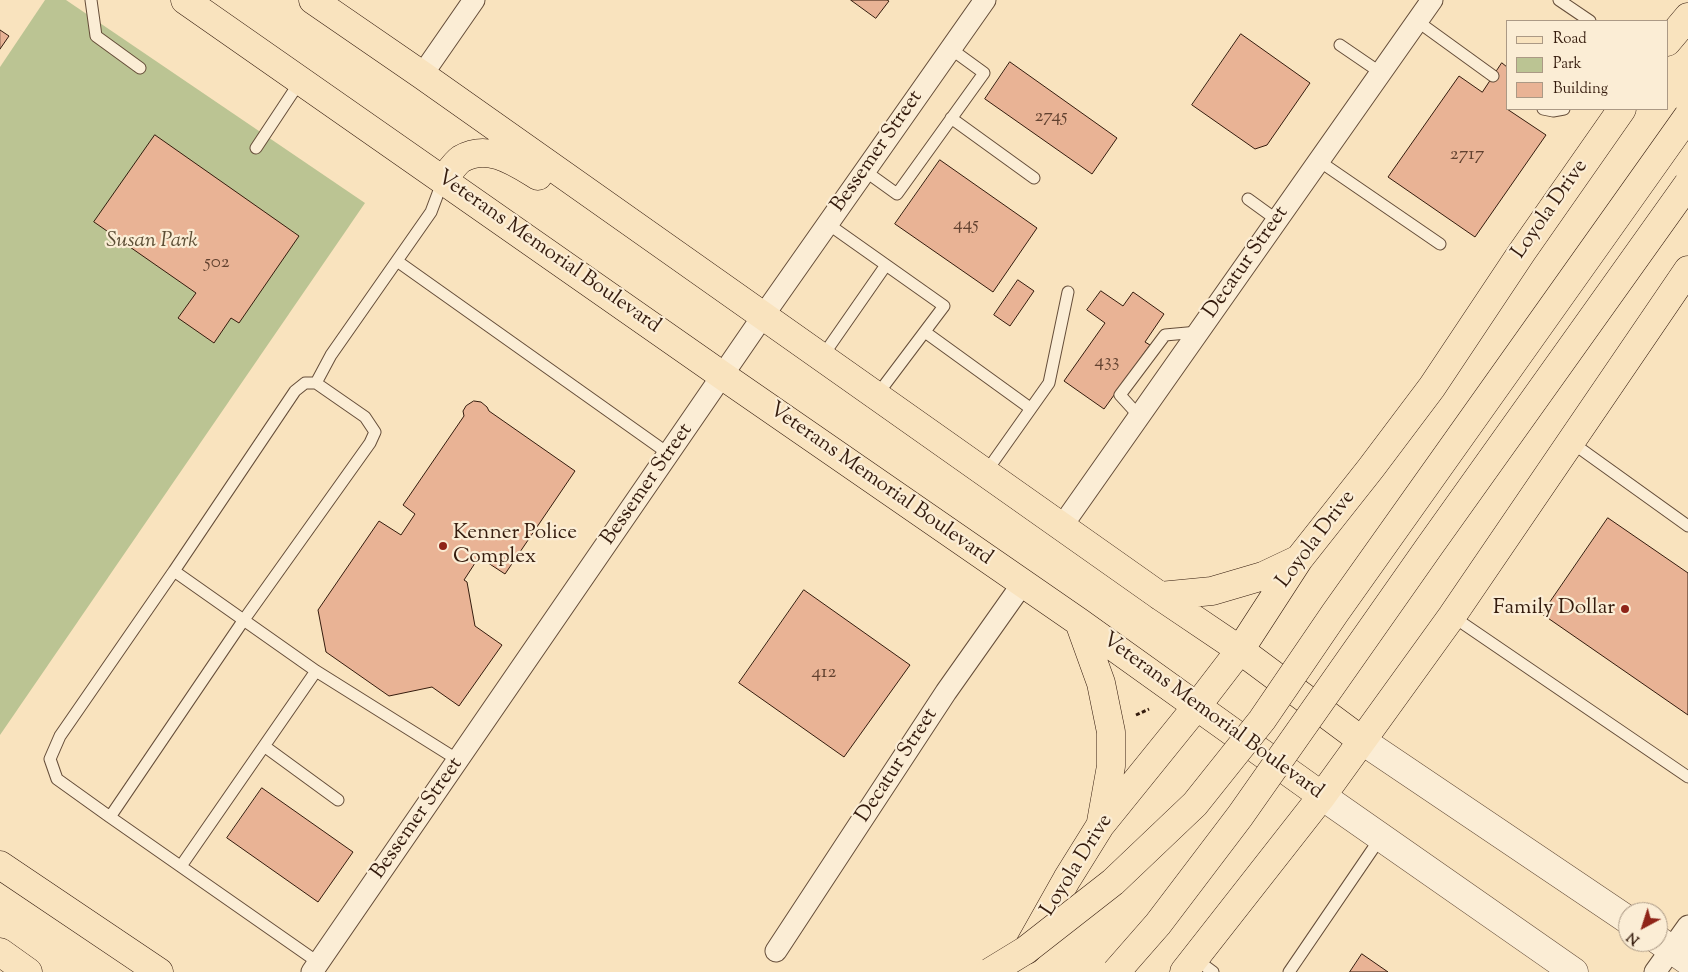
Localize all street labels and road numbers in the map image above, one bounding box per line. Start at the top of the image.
street label: Bessemer Street [827,86,929,218]
street label: Loyola Drive [1508,155,1594,265]
street label: Veterans Memorial Boulevard [431,166,665,340]
street label: Decatur Street [1199,202,1295,324]
street label: Veterans Memorial Boulevard [763,398,997,572]
street label: Bessemer Street [597,419,699,551]
street label: Loyola Drive [1272,486,1362,594]
street label: Veterans Memorial Boulevard [1096,628,1328,806]
street label: Decatur Street [852,704,944,828]
street label: Bessemer Street [367,753,469,885]
street label: Loyola Drive [1037,810,1119,922]

